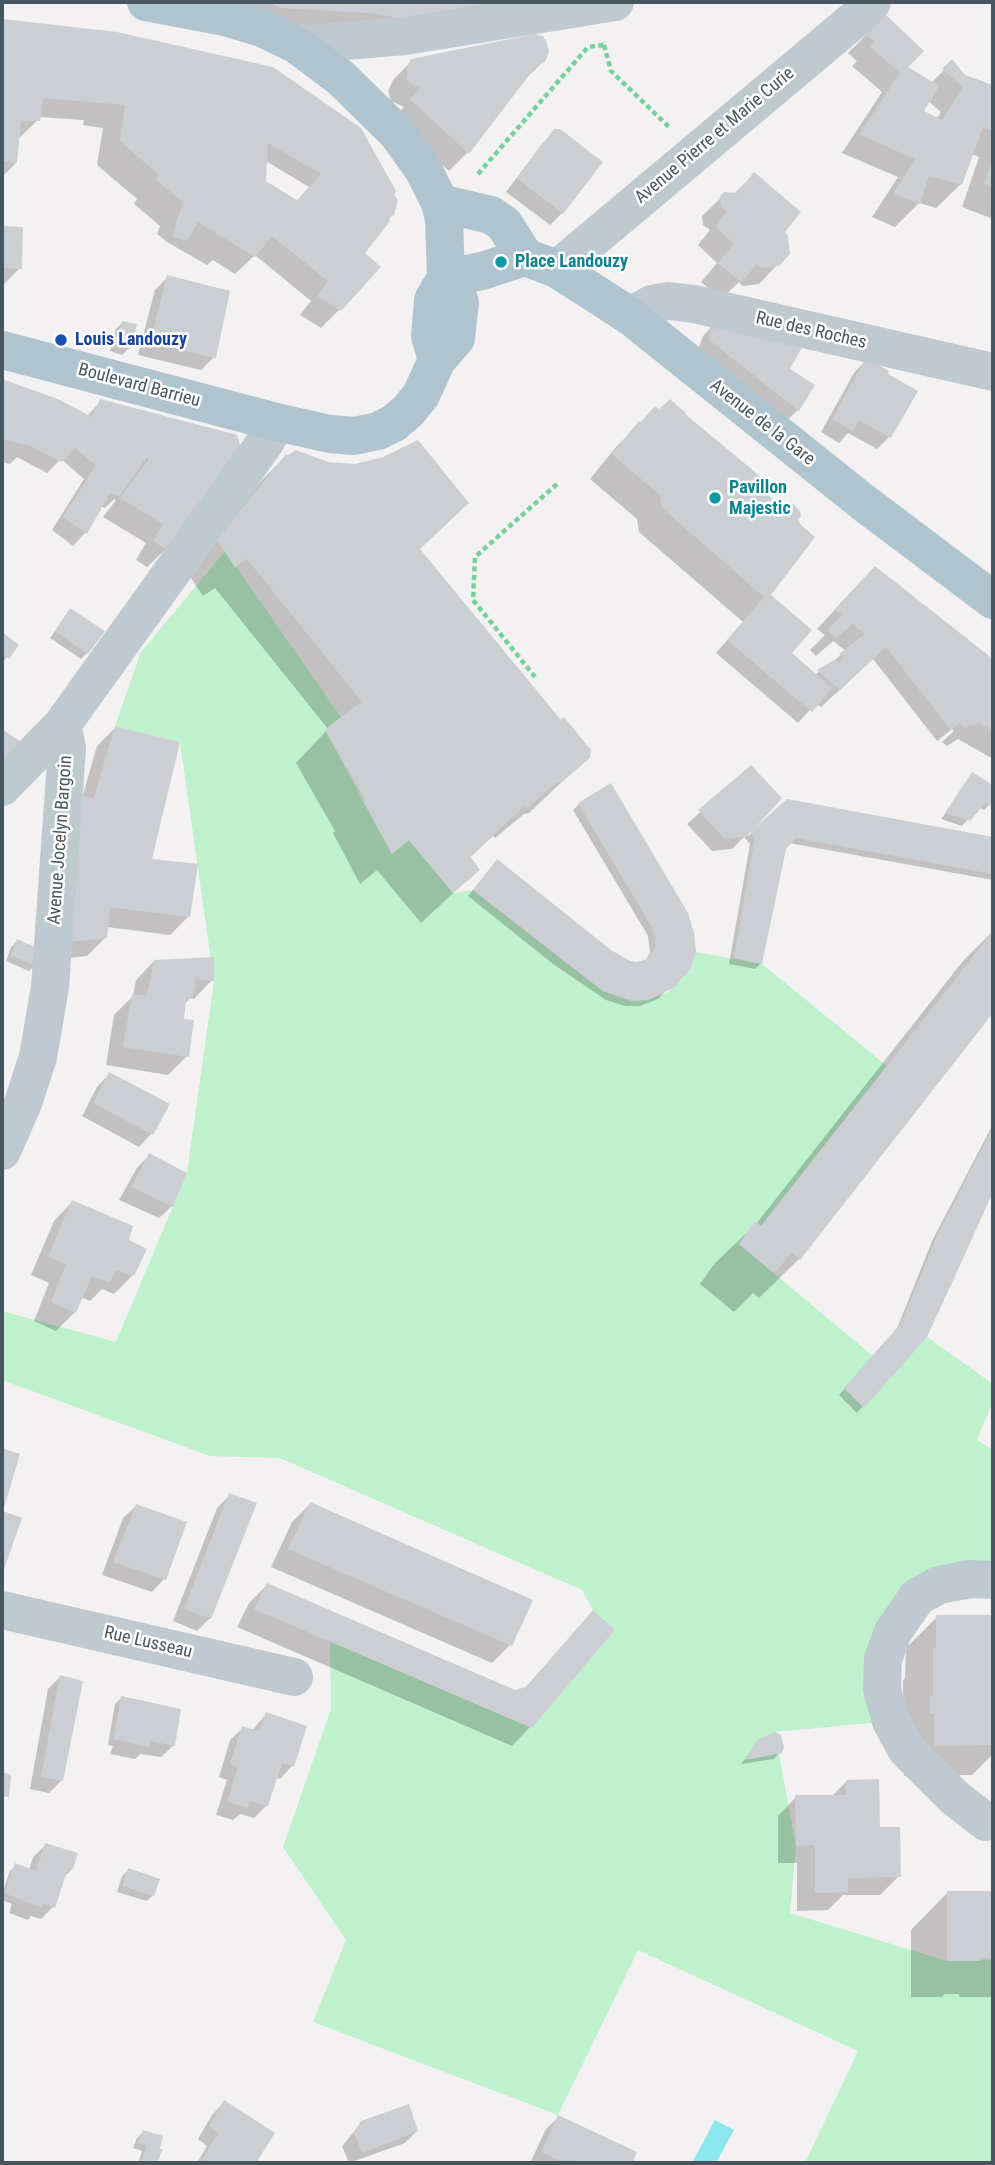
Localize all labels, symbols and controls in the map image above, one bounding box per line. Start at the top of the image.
street label: Avenue Pierre et Marie Curie [631,63,799,209]
place label: Place Landouzy [515,251,628,273]
marker: Place Landouzy [493,254,509,270]
street label: Rue des Roches [754,308,868,354]
place label: Louis Landouzy [75,329,187,351]
marker: Louis Landouzy [53,332,69,348]
street label: Boulevard Barrieu [76,359,202,413]
street label: Avenue de la Gare [705,375,819,471]
place label: Pavillon Majestic [729,477,791,520]
marker: Pavillon Majestic [707,490,723,506]
street label: Avenue Jocelyn Bargoin [44,755,78,925]
street label: Rue Lusseau [102,1622,194,1664]

